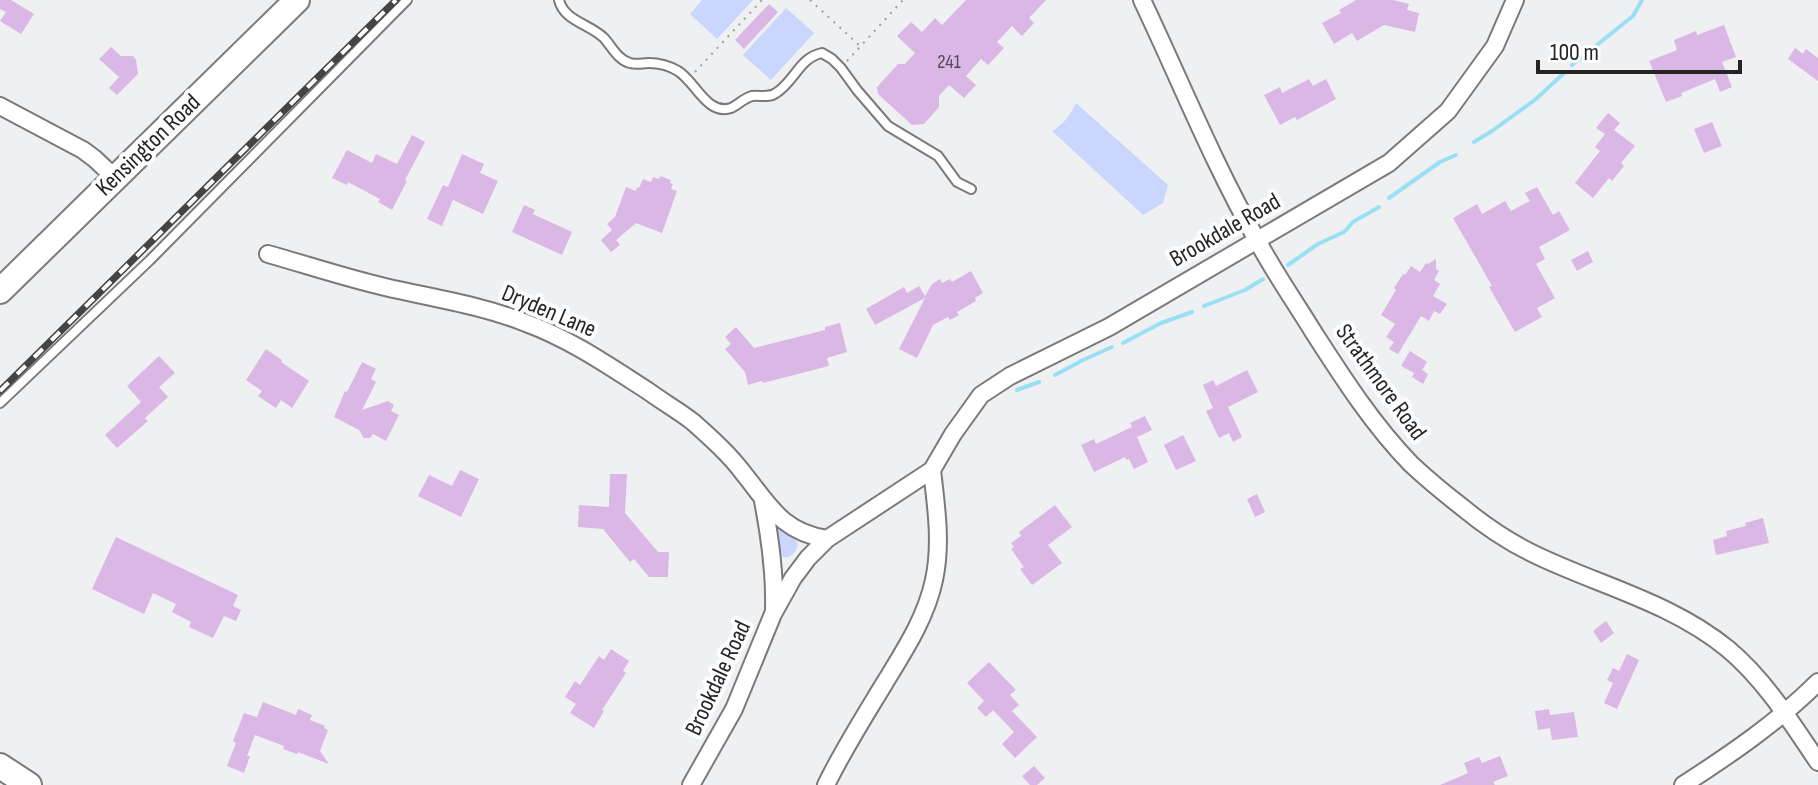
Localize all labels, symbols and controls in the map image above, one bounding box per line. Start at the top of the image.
scale bar [1538,24,1740,74]
text: 100 m [1550,38,1599,67]
house number: 241 [937,50,961,74]
street label: Kensington Road [90,88,206,202]
street label: Brookdale Road [1164,187,1286,273]
street label: Dryden Lane [497,278,601,344]
street label: Strathmore Road [1329,318,1433,446]
street label: Brookdale Road [679,616,757,740]

